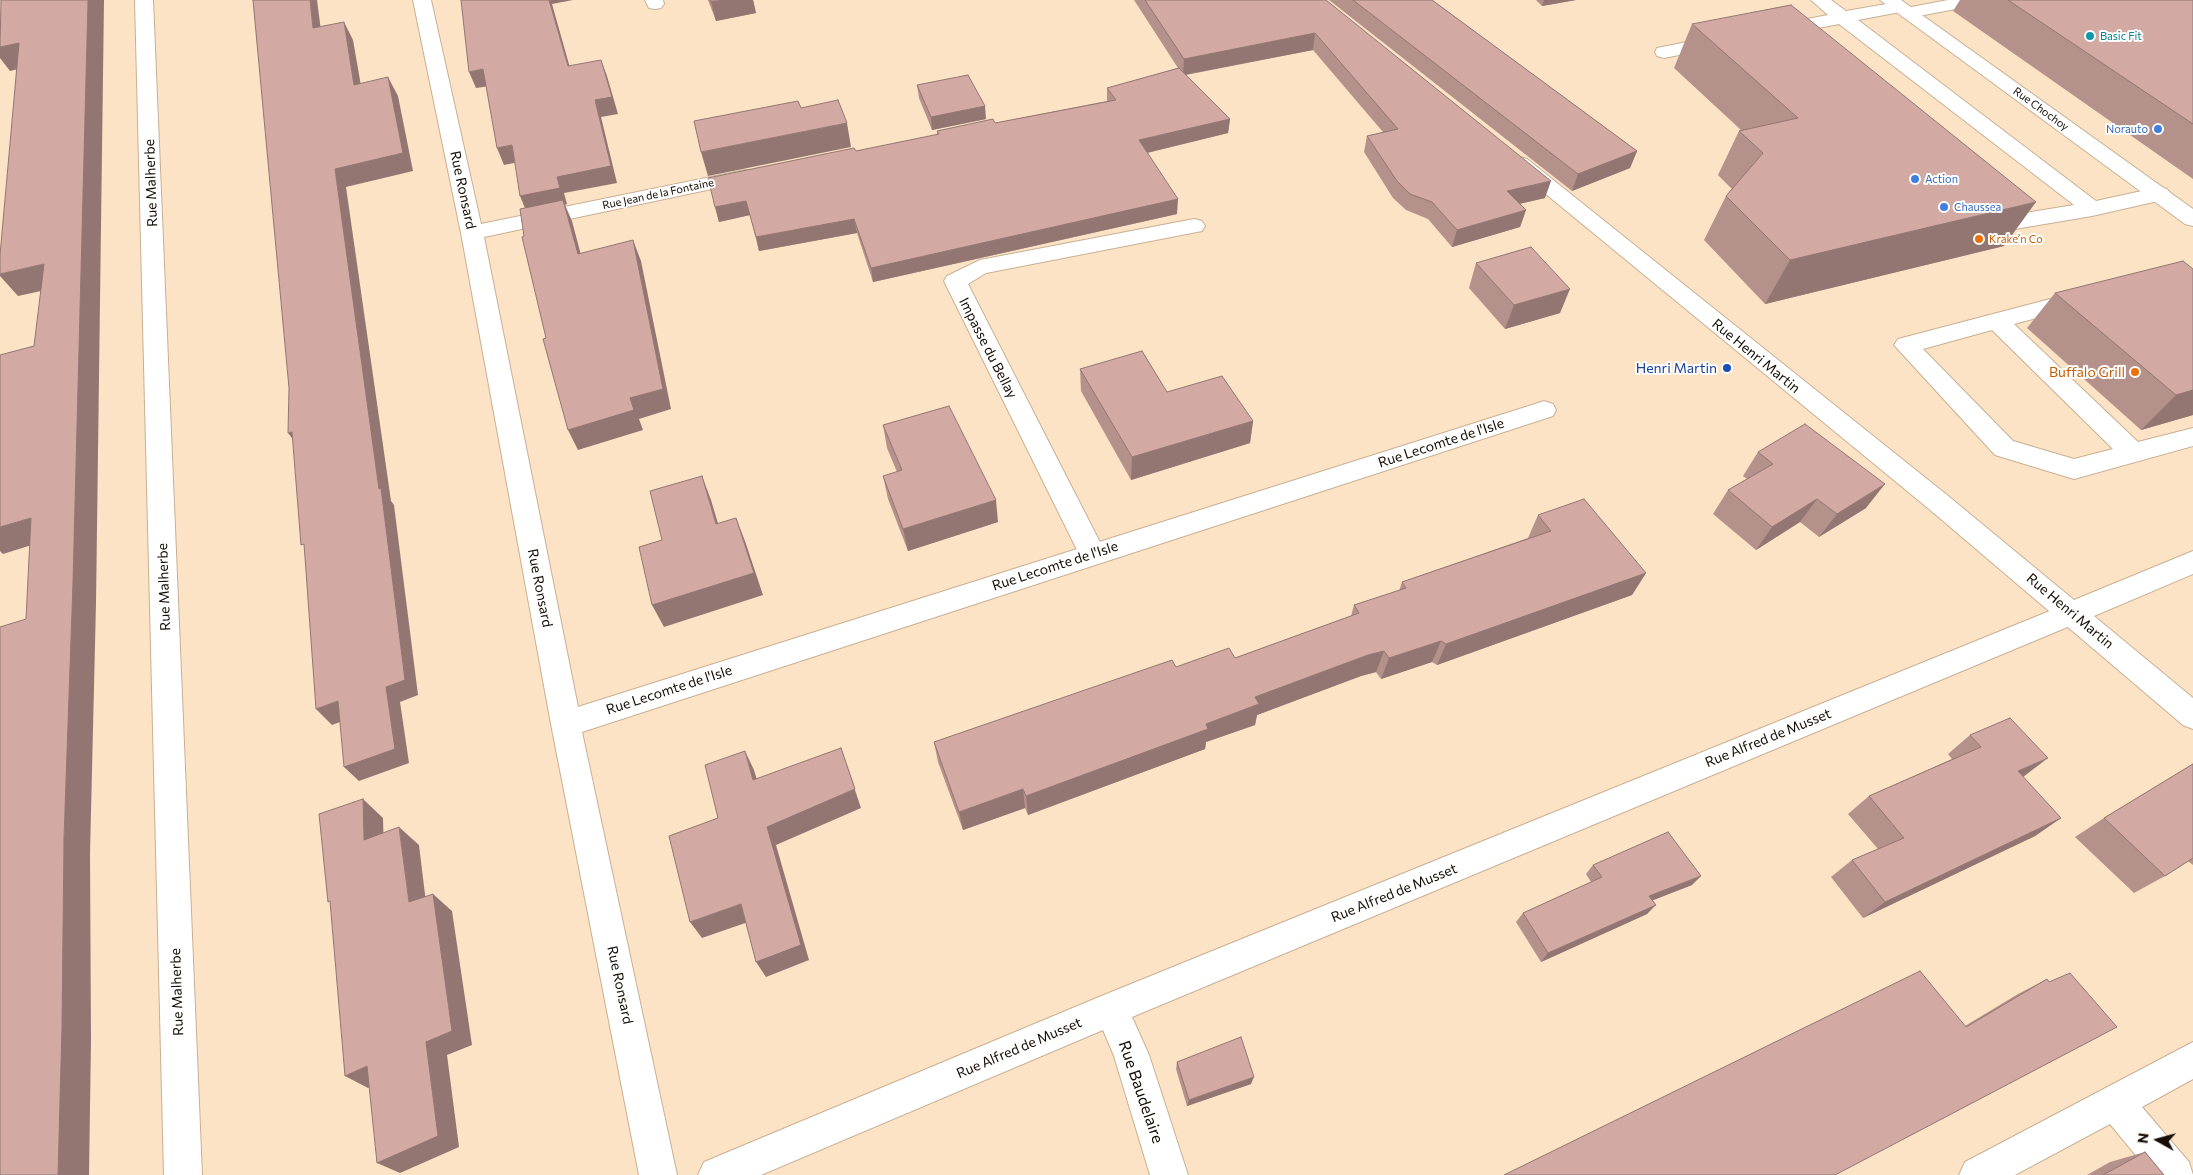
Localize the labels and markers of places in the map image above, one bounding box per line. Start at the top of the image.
place label: Basic Fit [2100,29,2142,43]
marker: Basic Fit [2084,30,2096,42]
place label: Norauto [2106,122,2148,136]
marker: Norauto [2152,123,2164,135]
place label: Action [1925,172,1958,186]
marker: Action [1909,173,1921,185]
place label: Chaussea [1954,200,2001,214]
marker: Chaussea [1938,201,1950,213]
place label: Krake’n Co [1989,232,2043,246]
marker: Krake’n Co [1973,233,1985,245]
place label: Henri Martin [1636,360,1717,376]
marker: Henri Martin [1721,362,1733,374]
place label: Buffalo Grill [2049,364,2125,380]
marker: Buffalo Grill [2129,366,2141,378]

